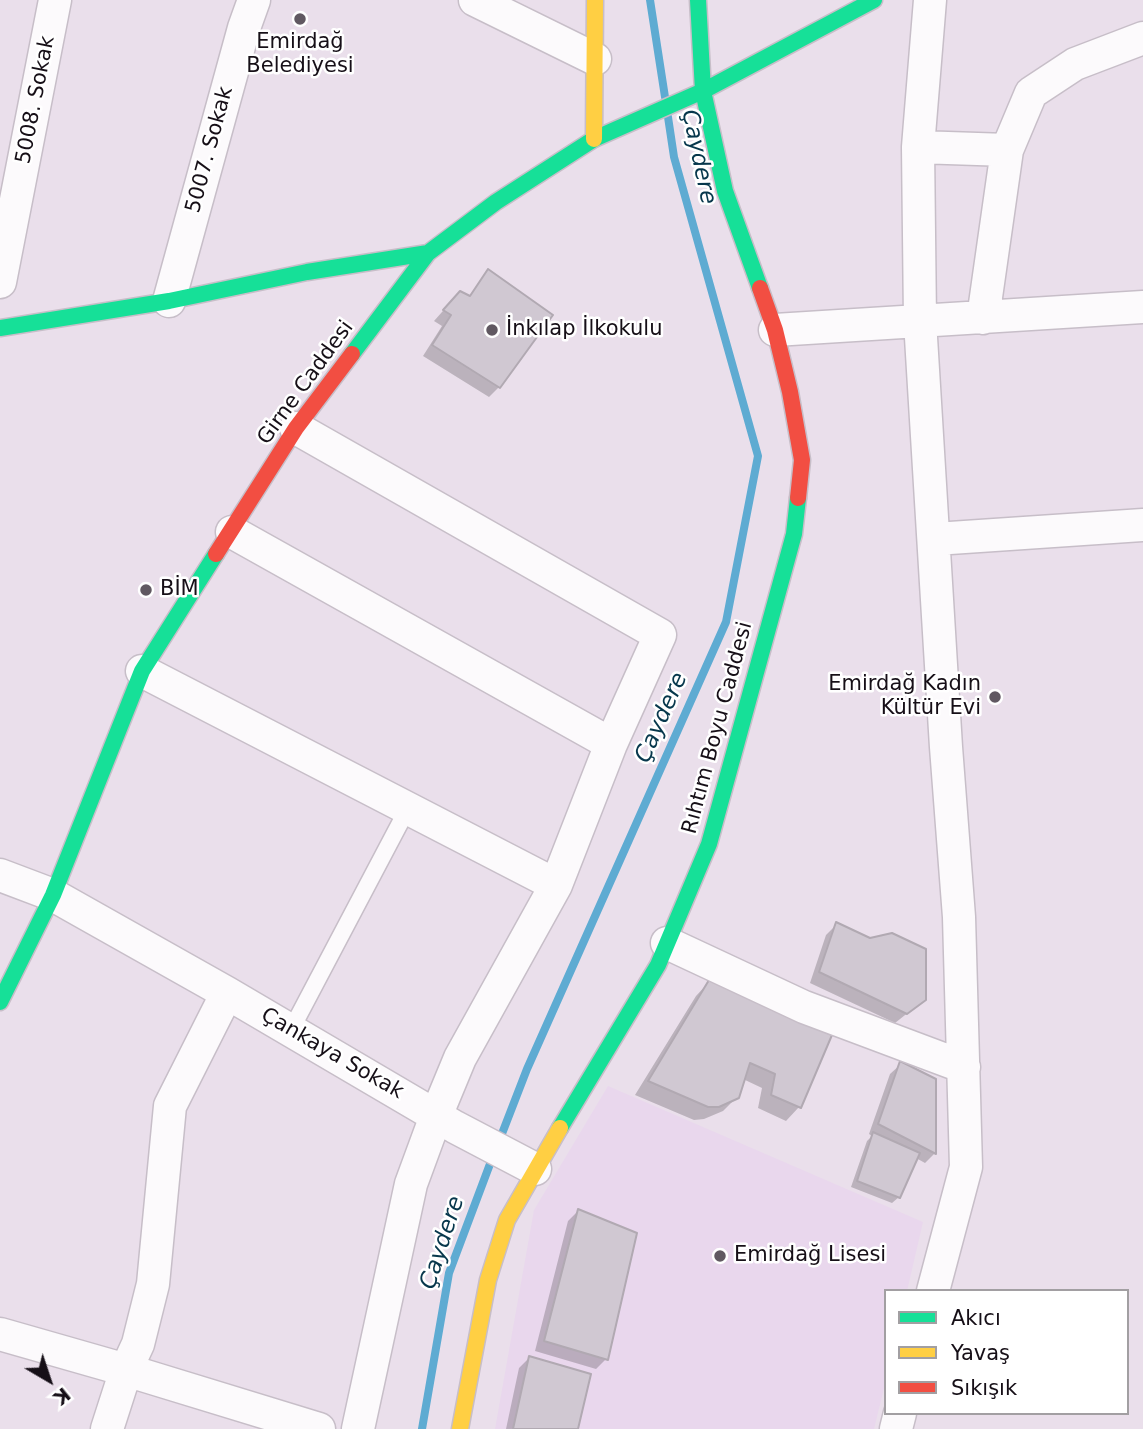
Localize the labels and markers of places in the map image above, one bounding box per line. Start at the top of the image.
marker: Emirdağ Belediyesi [292,11,308,27]
place label: Emirdağ Belediyesi [246,30,354,80]
place label: İnkılap İlkokulu [506,317,662,343]
marker: İnkılap İlkokulu [484,322,500,338]
place label: BİM [160,577,199,603]
marker: BİM [138,582,154,598]
place label: Emirdağ Kadın Kültür Evi [828,672,981,722]
marker: Emirdağ Kadın Kültür Evi [987,689,1003,705]
place label: Emirdağ Lisesi [734,1243,886,1269]
marker: Emirdağ Lisesi [712,1248,728,1264]

